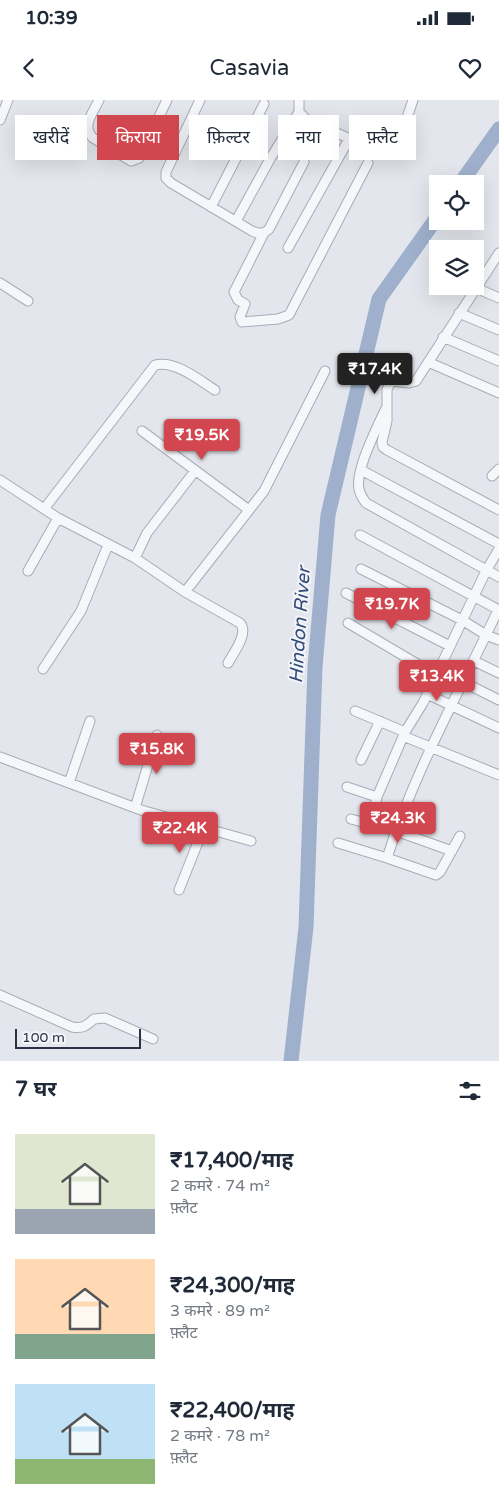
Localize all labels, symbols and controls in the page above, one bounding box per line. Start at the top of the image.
text: 10:39 [25,7,78,29]
icon: back [15,54,43,82]
icon: heart [456,54,484,82]
text: Casavia [210,55,289,81]
chip: खरीदें [15,115,87,160]
chip: किराया [97,115,179,160]
chip: फ़िल्टर [189,115,268,160]
chip: नया [278,115,339,160]
chip: फ़्लैट [349,115,416,160]
map controls [429,175,484,295]
button: locate [429,175,484,230]
button: layers [429,240,484,295]
pin: ₹17.4K [334,352,416,395]
text: ₹17.4K [348,359,402,379]
pin: ₹19.5K [161,418,243,461]
text: ₹19.5K [175,425,229,445]
water label: Hindon River [285,563,315,684]
pin: ₹19.7K [351,588,433,630]
text: ₹19.7K [365,594,419,614]
pin: ₹13.4K [396,660,478,702]
text: ₹13.4K [410,666,464,686]
pin: ₹15.8K [116,732,198,775]
text: ₹15.8K [130,739,184,759]
pin: ₹24.3K [357,802,439,844]
text: ₹24.3K [371,808,425,828]
pin: ₹22.4K [139,812,221,854]
text: ₹22.4K [153,818,207,838]
scale bar [15,1026,141,1049]
text: 100 m [22,1029,65,1046]
text: 7 घर [15,1077,57,1102]
icon: filters [456,1077,484,1105]
text: ₹17,400/माह [170,1148,293,1173]
icon: home [55,1154,115,1214]
text: 2 कमरे · 74 m² [170,1176,270,1196]
text: फ़्लैट [170,1198,198,1218]
text: ₹24,300/माह [170,1273,295,1298]
icon: home [55,1279,115,1339]
text: 3 कमरे · 89 m² [170,1301,270,1321]
text: फ़्लैट [170,1323,198,1343]
text: ₹22,400/माह [170,1398,294,1423]
icon: home [55,1404,115,1464]
text: 2 कमरे · 78 m² [170,1426,270,1446]
text: फ़्लैट [170,1448,198,1468]

